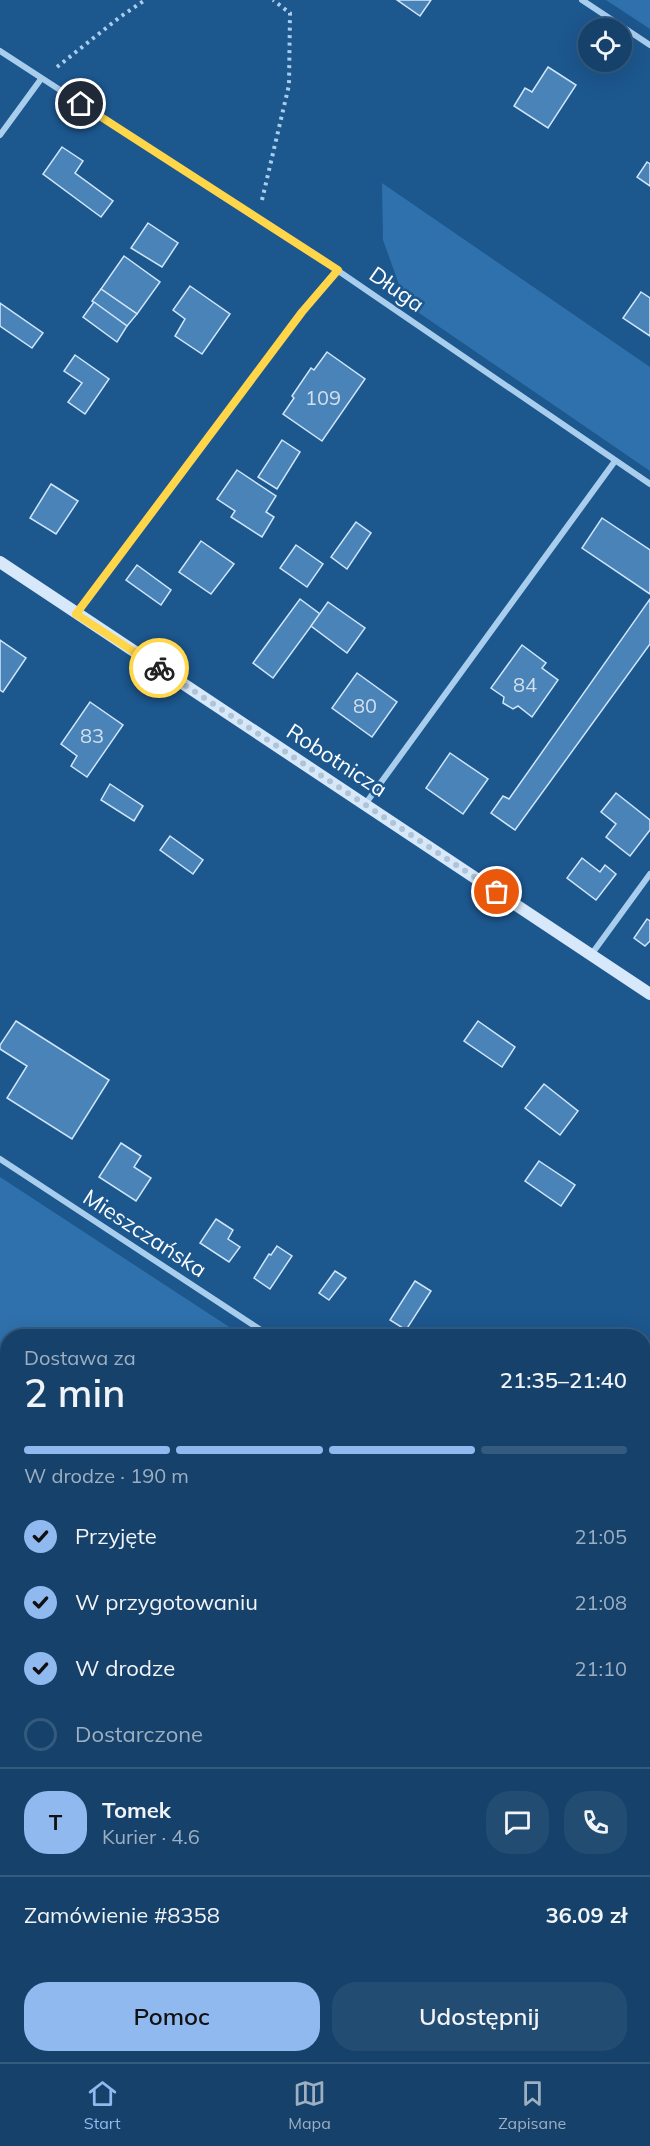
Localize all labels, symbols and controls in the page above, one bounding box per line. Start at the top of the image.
map controls [578,18,632,72]
button: locate [578,18,632,72]
pin [55,78,106,129]
icon: home [64,87,97,120]
street label: Długa [364,260,430,318]
house number: 109 [305,385,341,410]
courier [129,638,189,698]
icon: bike [143,652,176,685]
house number: 84 [513,672,537,697]
house number: 80 [353,693,377,718]
street label: Robotnicza [281,717,393,803]
house number: 83 [80,723,104,748]
pin [471,866,522,917]
icon: bag [480,875,513,908]
street label: Mieszczańska [78,1183,212,1283]
text: Dostawa za [24,1345,136,1370]
text: 21:35–21:40 [500,1366,627,1394]
text: 2 min [24,1368,125,1417]
text: W drodze · 190 m [24,1463,189,1488]
icon: check [24,1520,57,1553]
text: Przyjęte [75,1522,157,1550]
text: 21:05 [574,1524,627,1549]
icon: check [24,1586,57,1619]
text: W przygotowaniu [75,1588,258,1616]
text: 21:08 [574,1590,627,1615]
icon: check [24,1652,57,1685]
text: W drodze [75,1654,175,1682]
text: 21:10 [574,1656,627,1681]
text: Dostarczone [75,1720,203,1748]
button: chat [486,1791,549,1854]
button: phone [564,1791,627,1854]
text: Tomek [102,1796,171,1824]
text: T [49,1808,62,1836]
text: Kurier · 4.6 [102,1824,200,1849]
text: Zamówienie #8358 [24,1901,220,1929]
text: 36.09 zł [545,1901,627,1929]
button: Pomoc [24,1982,320,2051]
button: Udostępnij [332,1982,627,2051]
tab: Start [84,2077,121,2133]
tab: Mapa [288,2077,331,2133]
tab: Zapisane [498,2077,566,2133]

